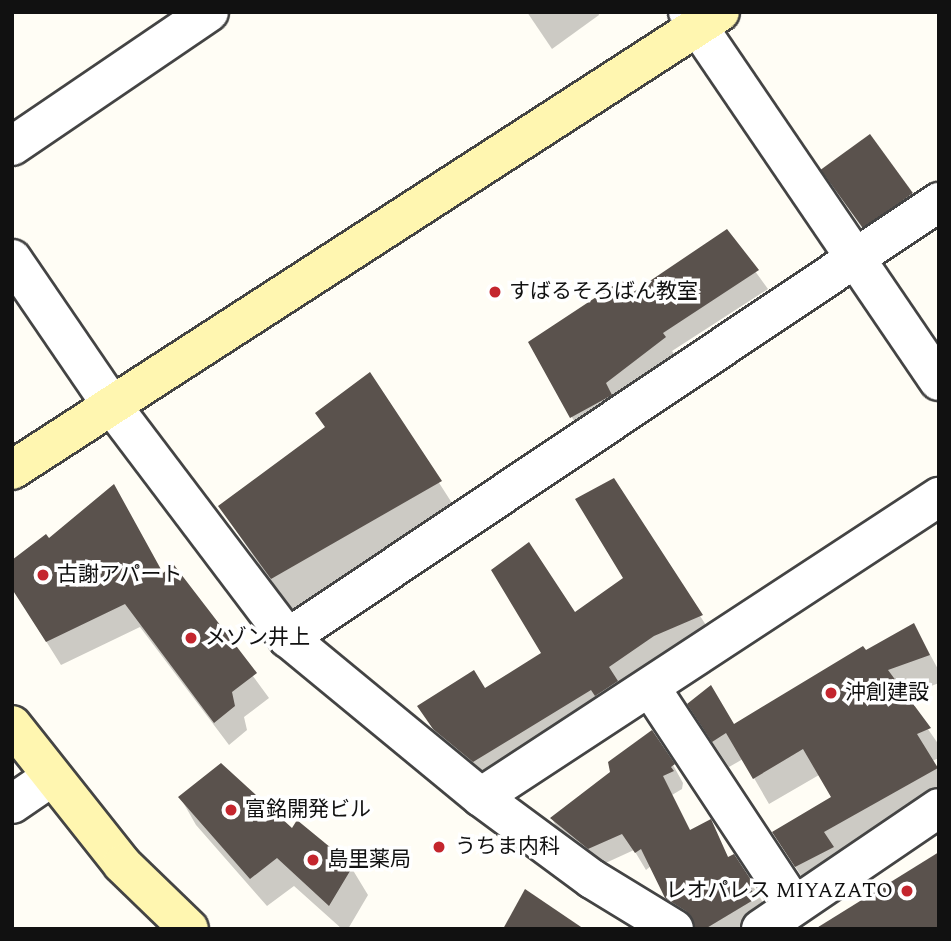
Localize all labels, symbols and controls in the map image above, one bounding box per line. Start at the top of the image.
place label: すばるそろばん教室 [509,279,698,305]
marker: すばるそろばん教室 [487,284,503,300]
place label: 古謝アパート [57,562,183,588]
marker: 古謝アパート [35,567,51,583]
place label: メゾン井上 [205,625,310,651]
marker: メゾン井上 [183,630,199,646]
place label: 沖創建設 [845,680,929,706]
marker: 沖創建設 [823,685,839,701]
place label: 富銘開発ビル [245,797,371,823]
marker: 富銘開発ビル [223,802,239,818]
place label: うちま内科 [455,834,560,860]
marker: うちま内科 [429,837,449,857]
place label: 島里薬局 [327,847,411,873]
marker: 島里薬局 [305,852,321,868]
place label: レオパレス MIYAZATO [665,878,893,904]
marker: レオパレス MIYAZATO [899,883,915,899]

